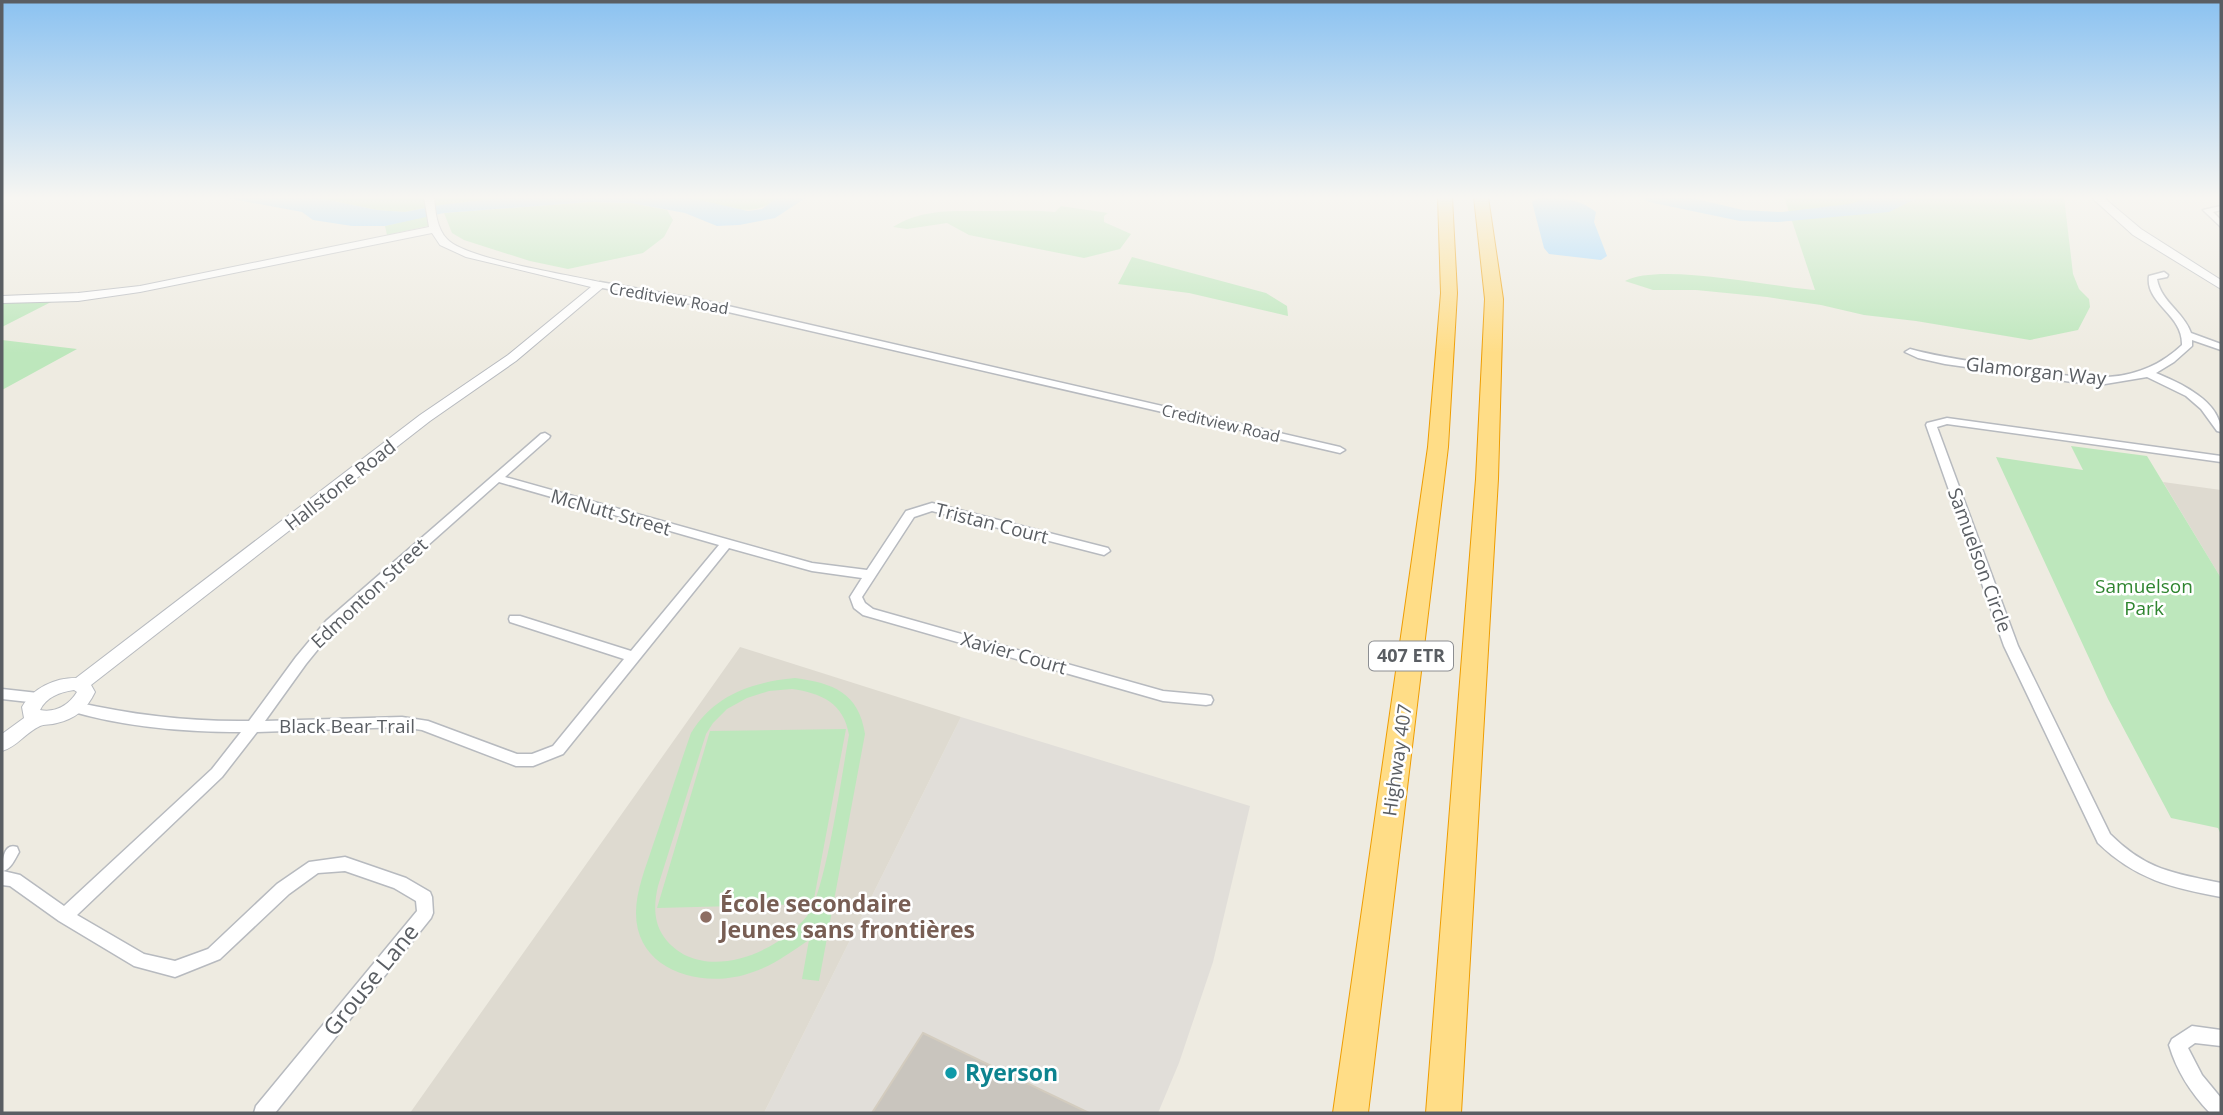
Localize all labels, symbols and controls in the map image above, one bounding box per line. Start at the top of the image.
street label: Creditview Road [608,277,730,319]
street label: Glamorgan Way [1965,351,2108,391]
street label: Creditview Road [1160,399,1282,447]
street label: Hallstone Road [279,434,401,536]
street label: McNutt Street [548,482,674,542]
street label: Samuelson Circle [1942,484,2018,636]
street label: Tristan Court [933,496,1051,550]
street label: Edmonton Street [305,532,433,654]
park label: Samuelson Park [2095,573,2193,621]
street label: Xavier Court [958,626,1070,681]
road number: 407 ETR [1369,642,1453,670]
street label: Highway 407 [1376,702,1418,818]
street label: Black Bear Trail [279,713,415,739]
place label: École secondaire Jeunes sans frontières [718,887,975,945]
marker: École secondaire Jeunes sans frontières [698,909,714,925]
street label: Grouse Lane [315,917,425,1042]
place label: Ryerson [965,1056,1058,1088]
marker: Ryerson [943,1065,959,1081]

